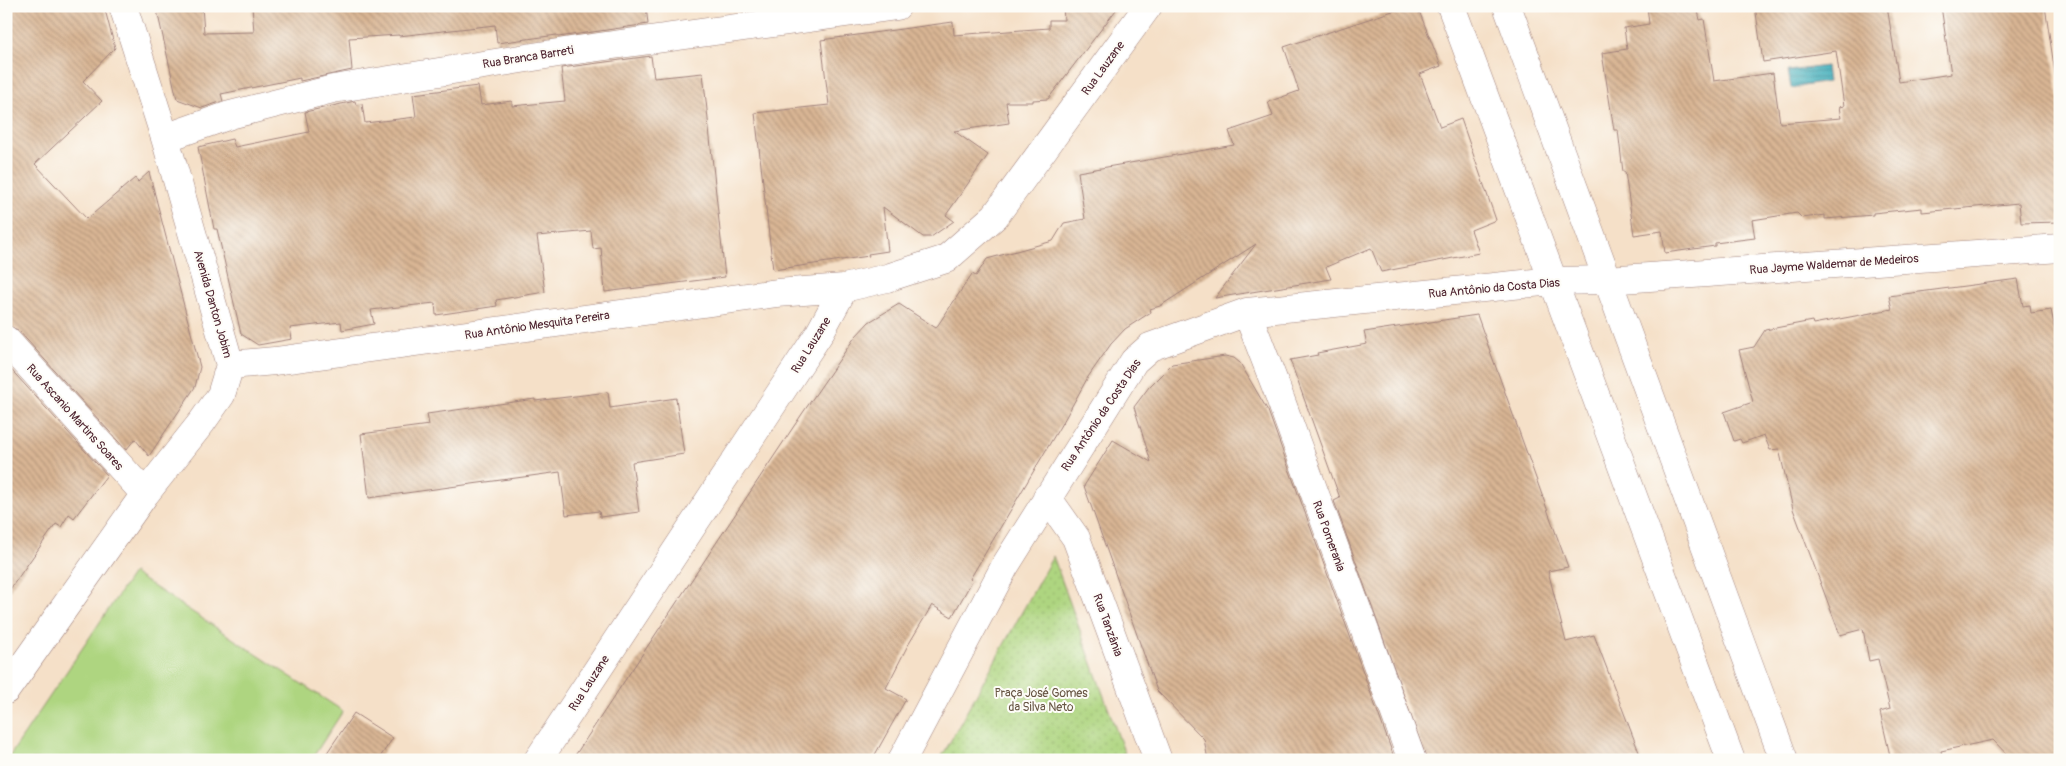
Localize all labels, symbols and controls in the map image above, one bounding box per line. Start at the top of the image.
street label: Rua Lauzane [1079,38,1128,98]
street label: Rua Branca Barreti [481,43,575,72]
street label: Avenida Danton Jobim [190,248,235,360]
street label: Rua Jayme Waldemar de Medeiros [1749,251,1920,278]
street label: Rua Antônio da Costa Dias [1428,275,1561,302]
street label: Rua Antônio Mesquita Pereira [464,308,611,343]
street label: Rua Lauzane [788,314,835,376]
street label: Rua Antônio da Costa Dias [1058,356,1145,474]
street label: Rua Ascanio Martins Soares [23,361,127,474]
street label: Rua Pomerania [1309,499,1348,574]
street label: Rua Tanzânia [1089,592,1126,659]
street label: Rua Lauzane [566,652,613,714]
park label: Praça José Gomes da Silva Neto [994,686,1088,715]

